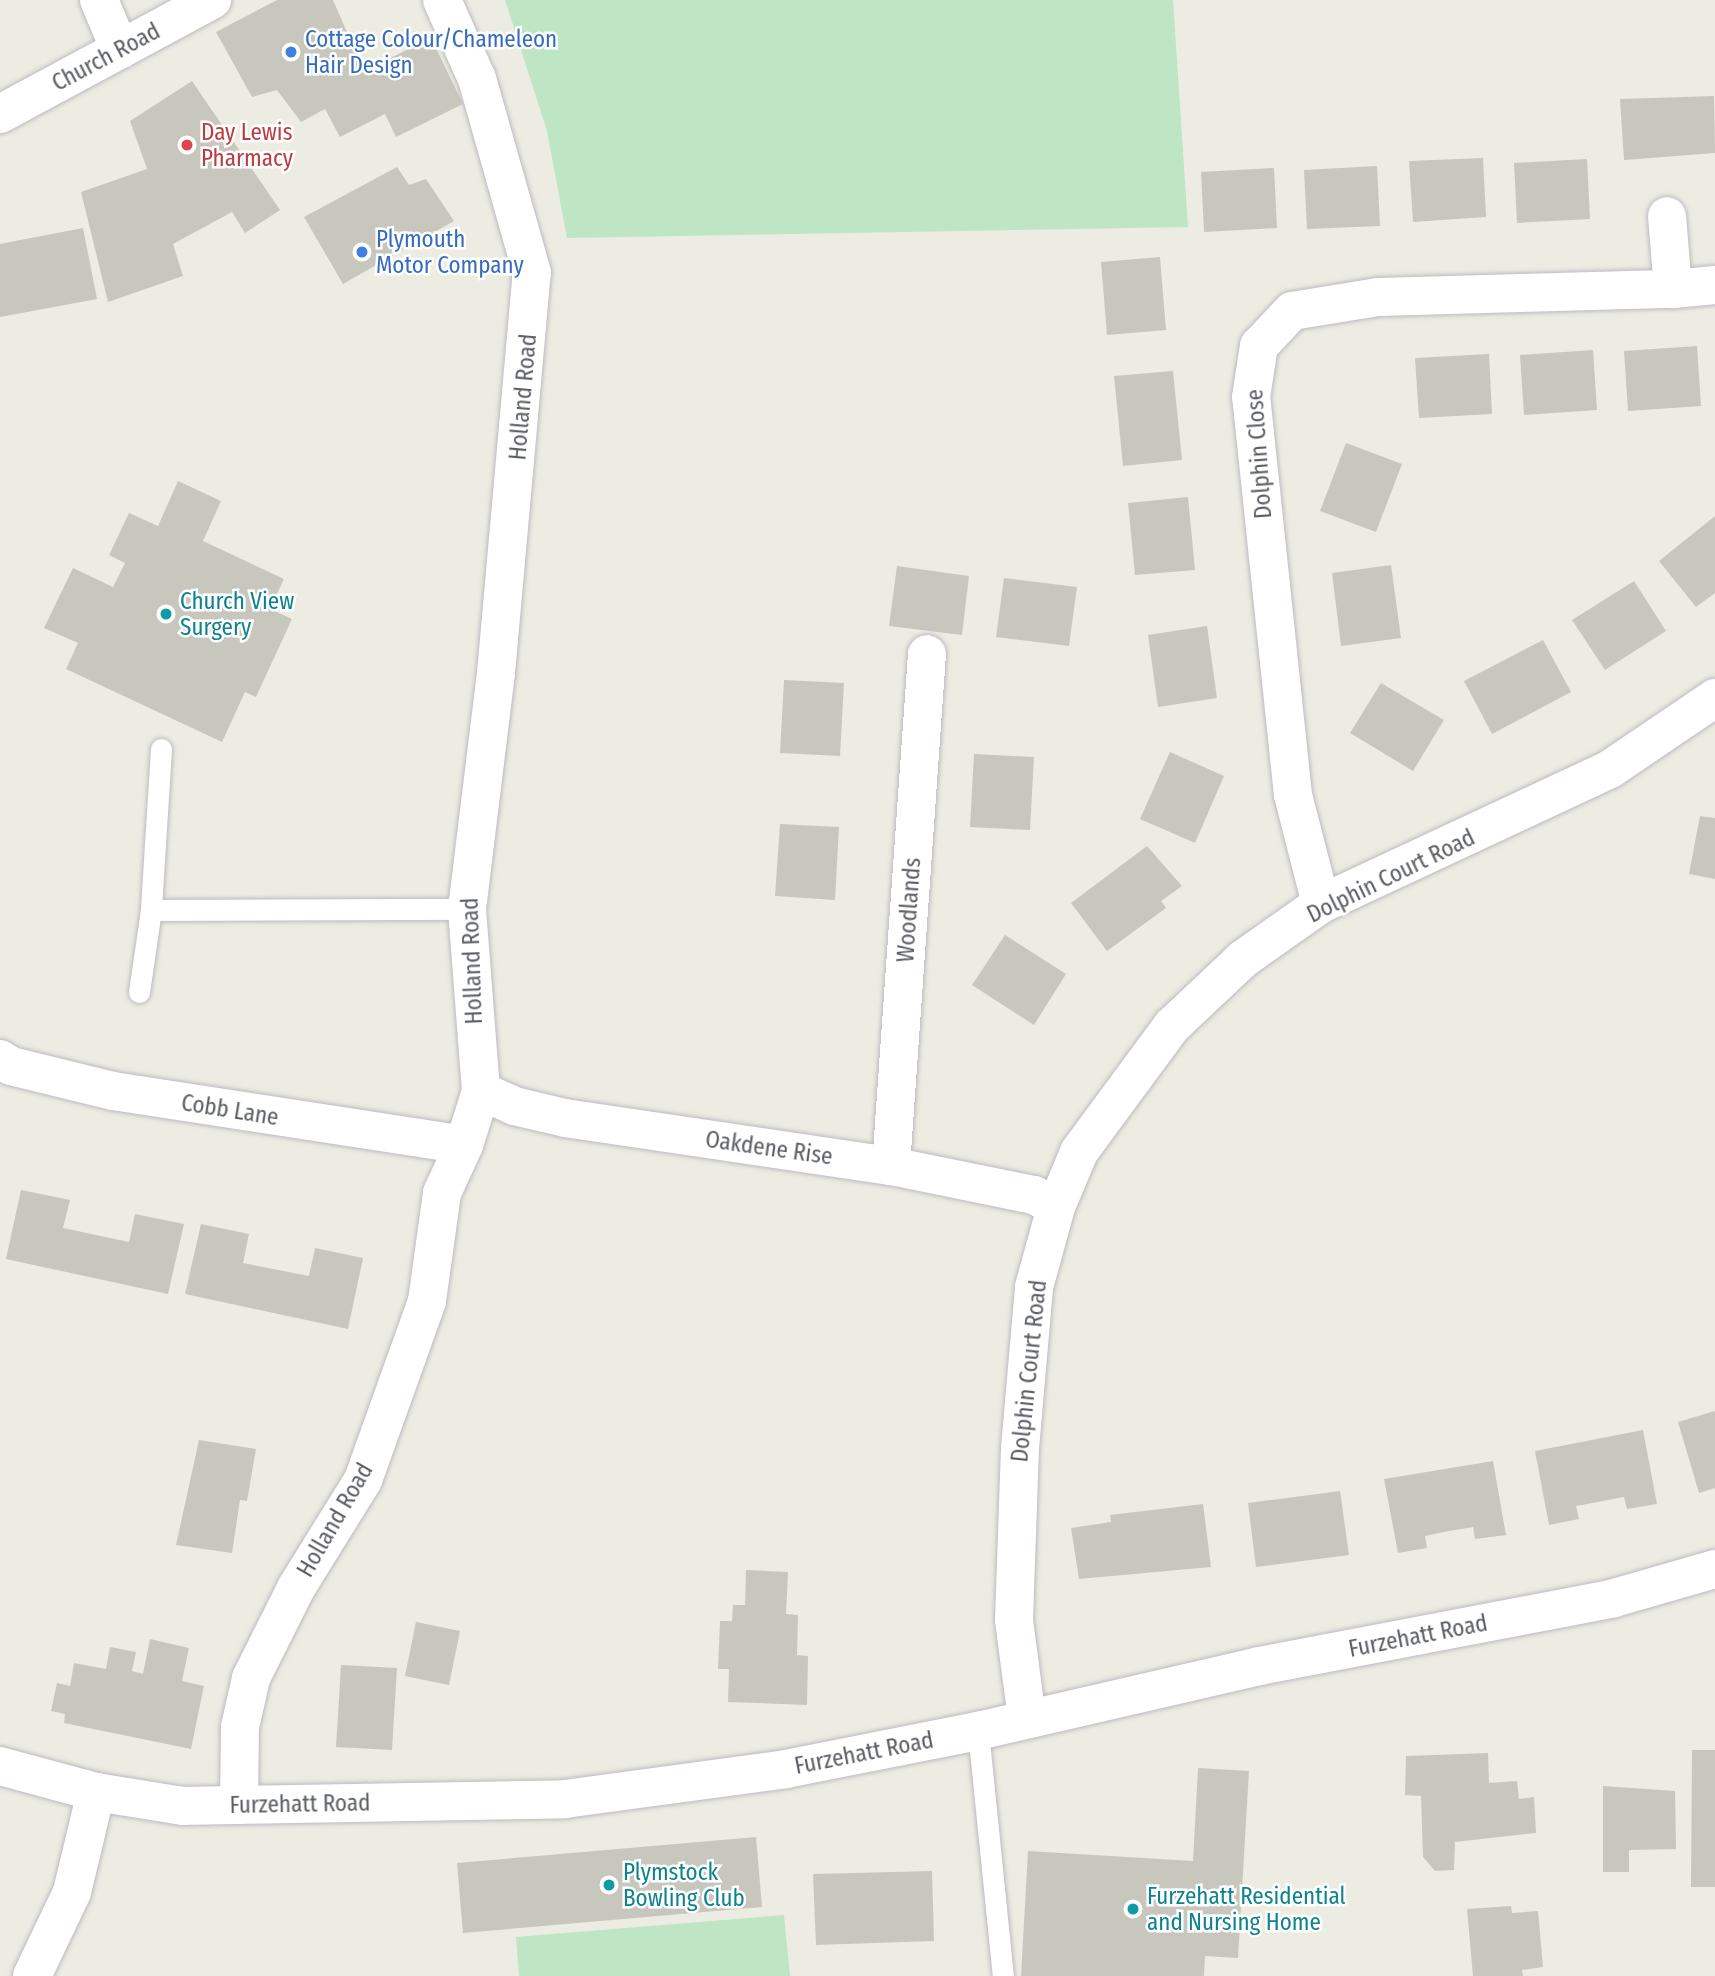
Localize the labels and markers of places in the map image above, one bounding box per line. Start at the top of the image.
place label: Cottage Colour/Chameleon Hair Design [305,25,557,79]
marker: Cottage Colour/Chameleon Hair Design [283,44,299,60]
place label: Day Lewis Pharmacy [201,118,293,172]
marker: Day Lewis Pharmacy [179,137,195,153]
place label: Plymouth Motor Company [376,225,524,279]
marker: Plymouth Motor Company [354,244,370,260]
place label: Church View Surgery [180,587,294,641]
marker: Church View Surgery [158,606,174,622]
place label: Plymstock Bowling Club [623,1858,745,1912]
marker: Plymstock Bowling Club [601,1877,617,1893]
place label: Furzehatt Residential and Nursing Home [1147,1882,1346,1936]
marker: Furzehatt Residential and Nursing Home [1125,1901,1141,1917]

